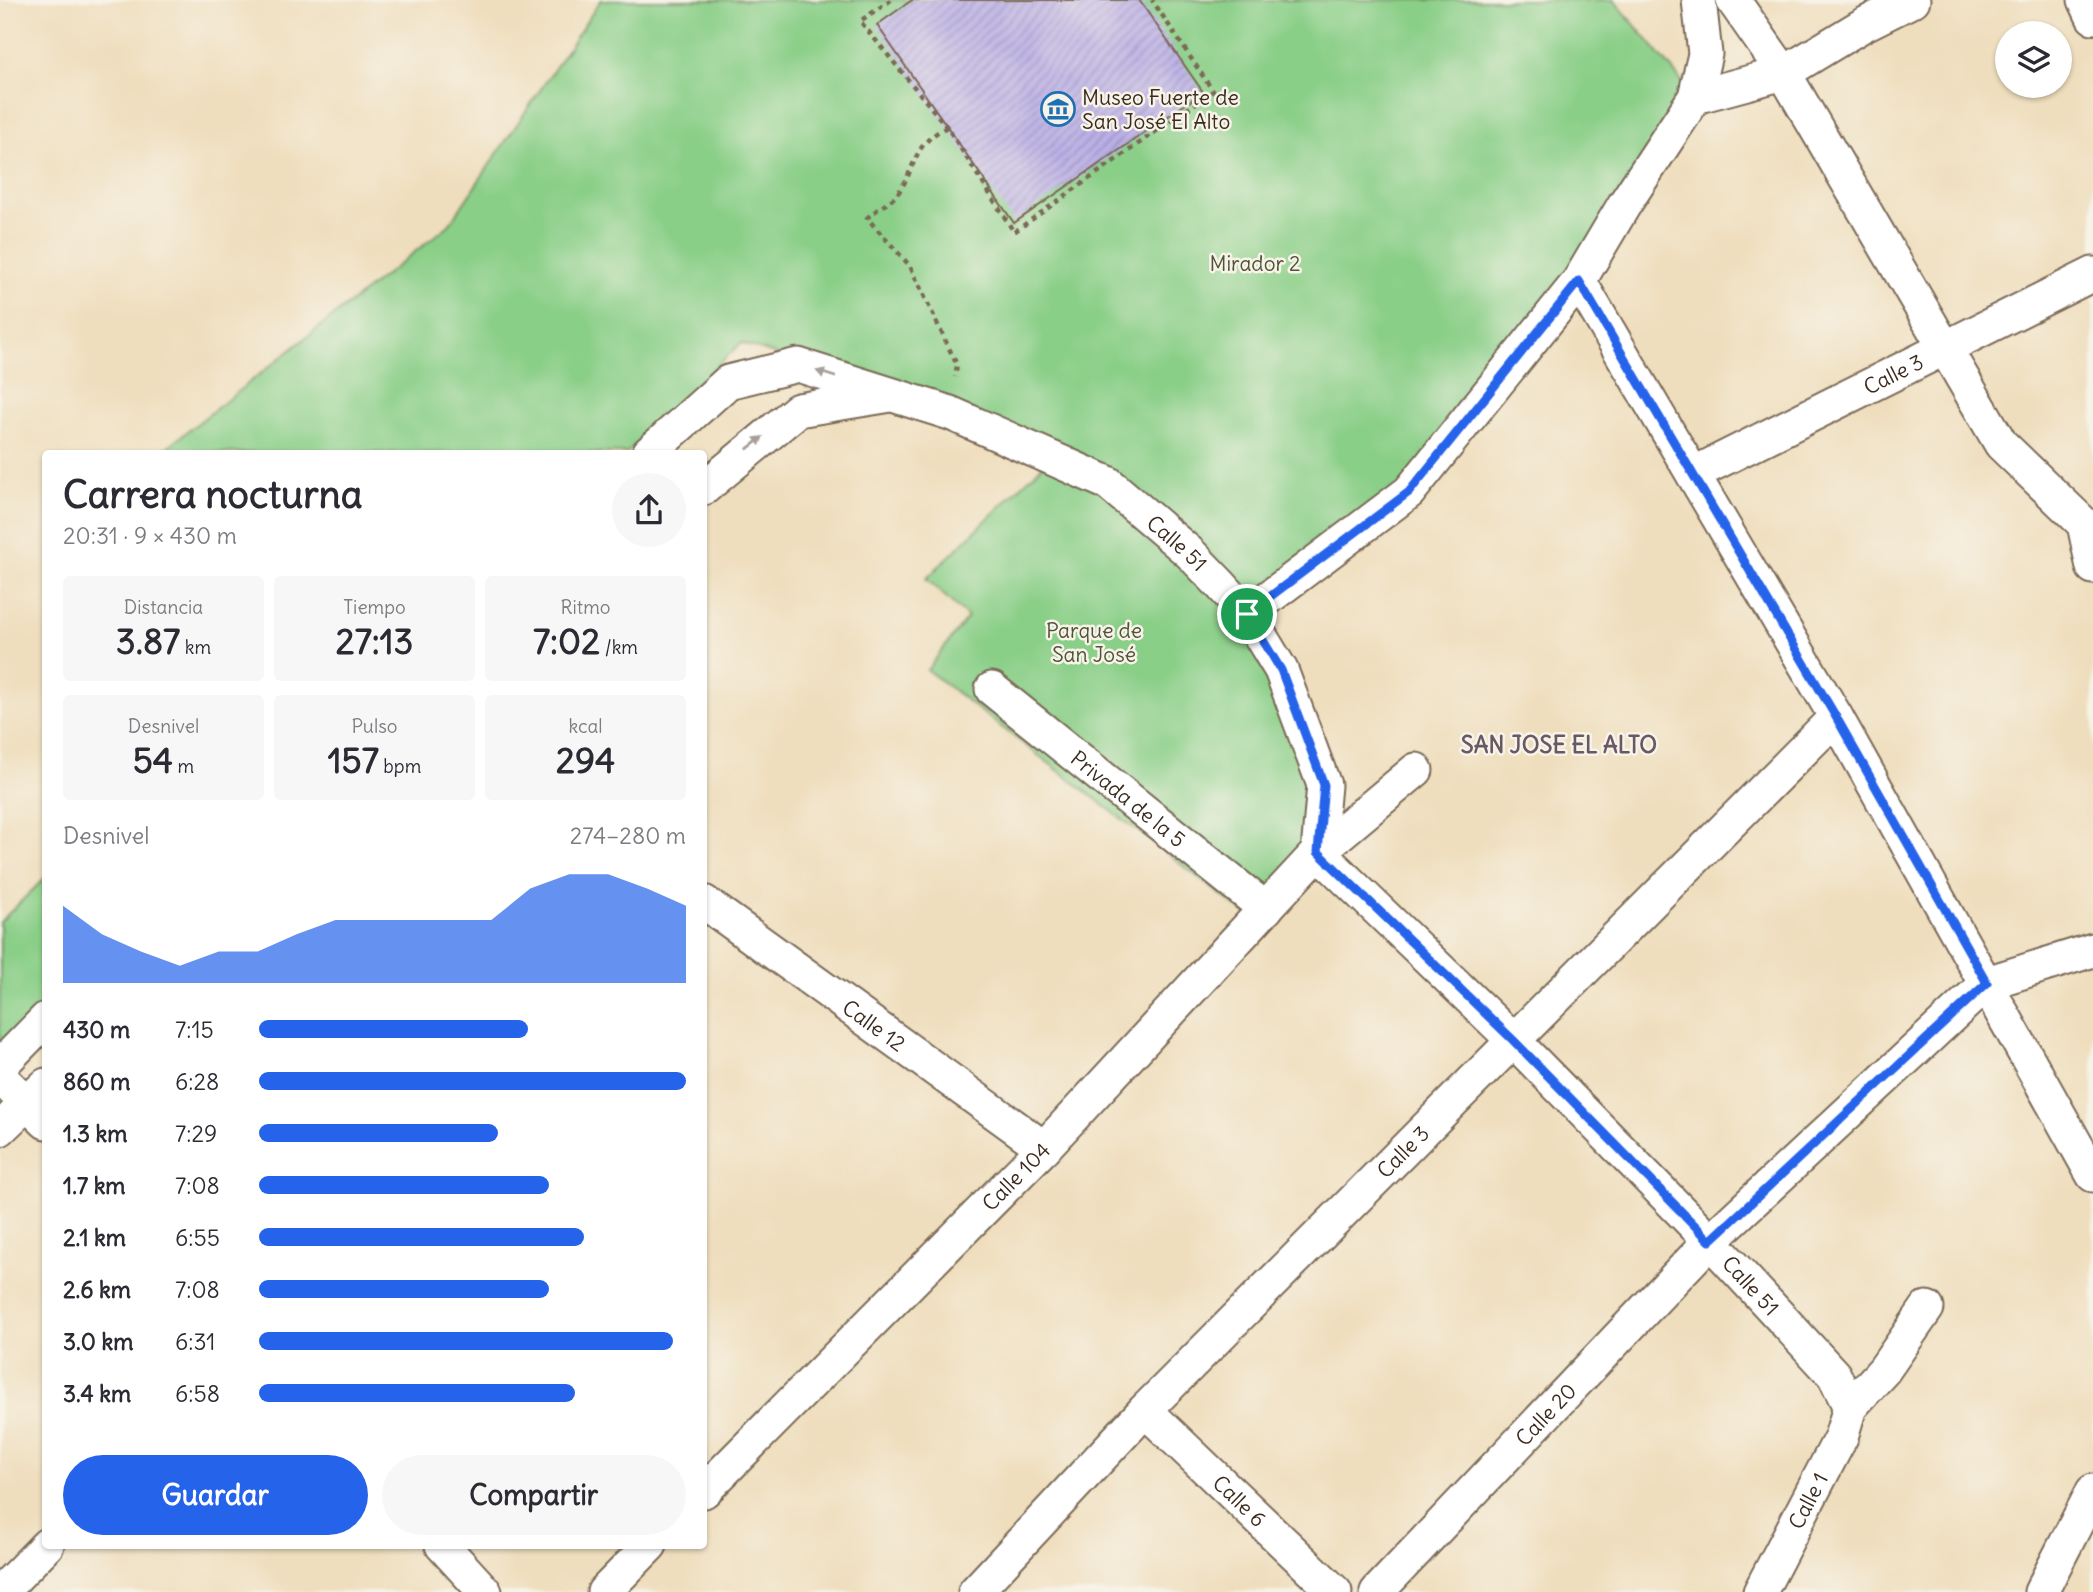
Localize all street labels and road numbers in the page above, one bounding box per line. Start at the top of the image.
street label: Calle 3 [1859,348,1928,400]
street label: Calle 51 [1142,509,1213,577]
street label: Privada de la 5 [1066,744,1191,853]
street label: Calle 12 [837,993,911,1057]
street label: Calle 3 [1371,1120,1435,1184]
street label: Calle 104 [976,1136,1056,1216]
street label: Calle 51 [1717,1250,1785,1321]
street label: Calle 20 [1509,1377,1582,1451]
street label: Calle 1 [1782,1468,1834,1533]
street label: Calle 6 [1207,1469,1272,1532]

